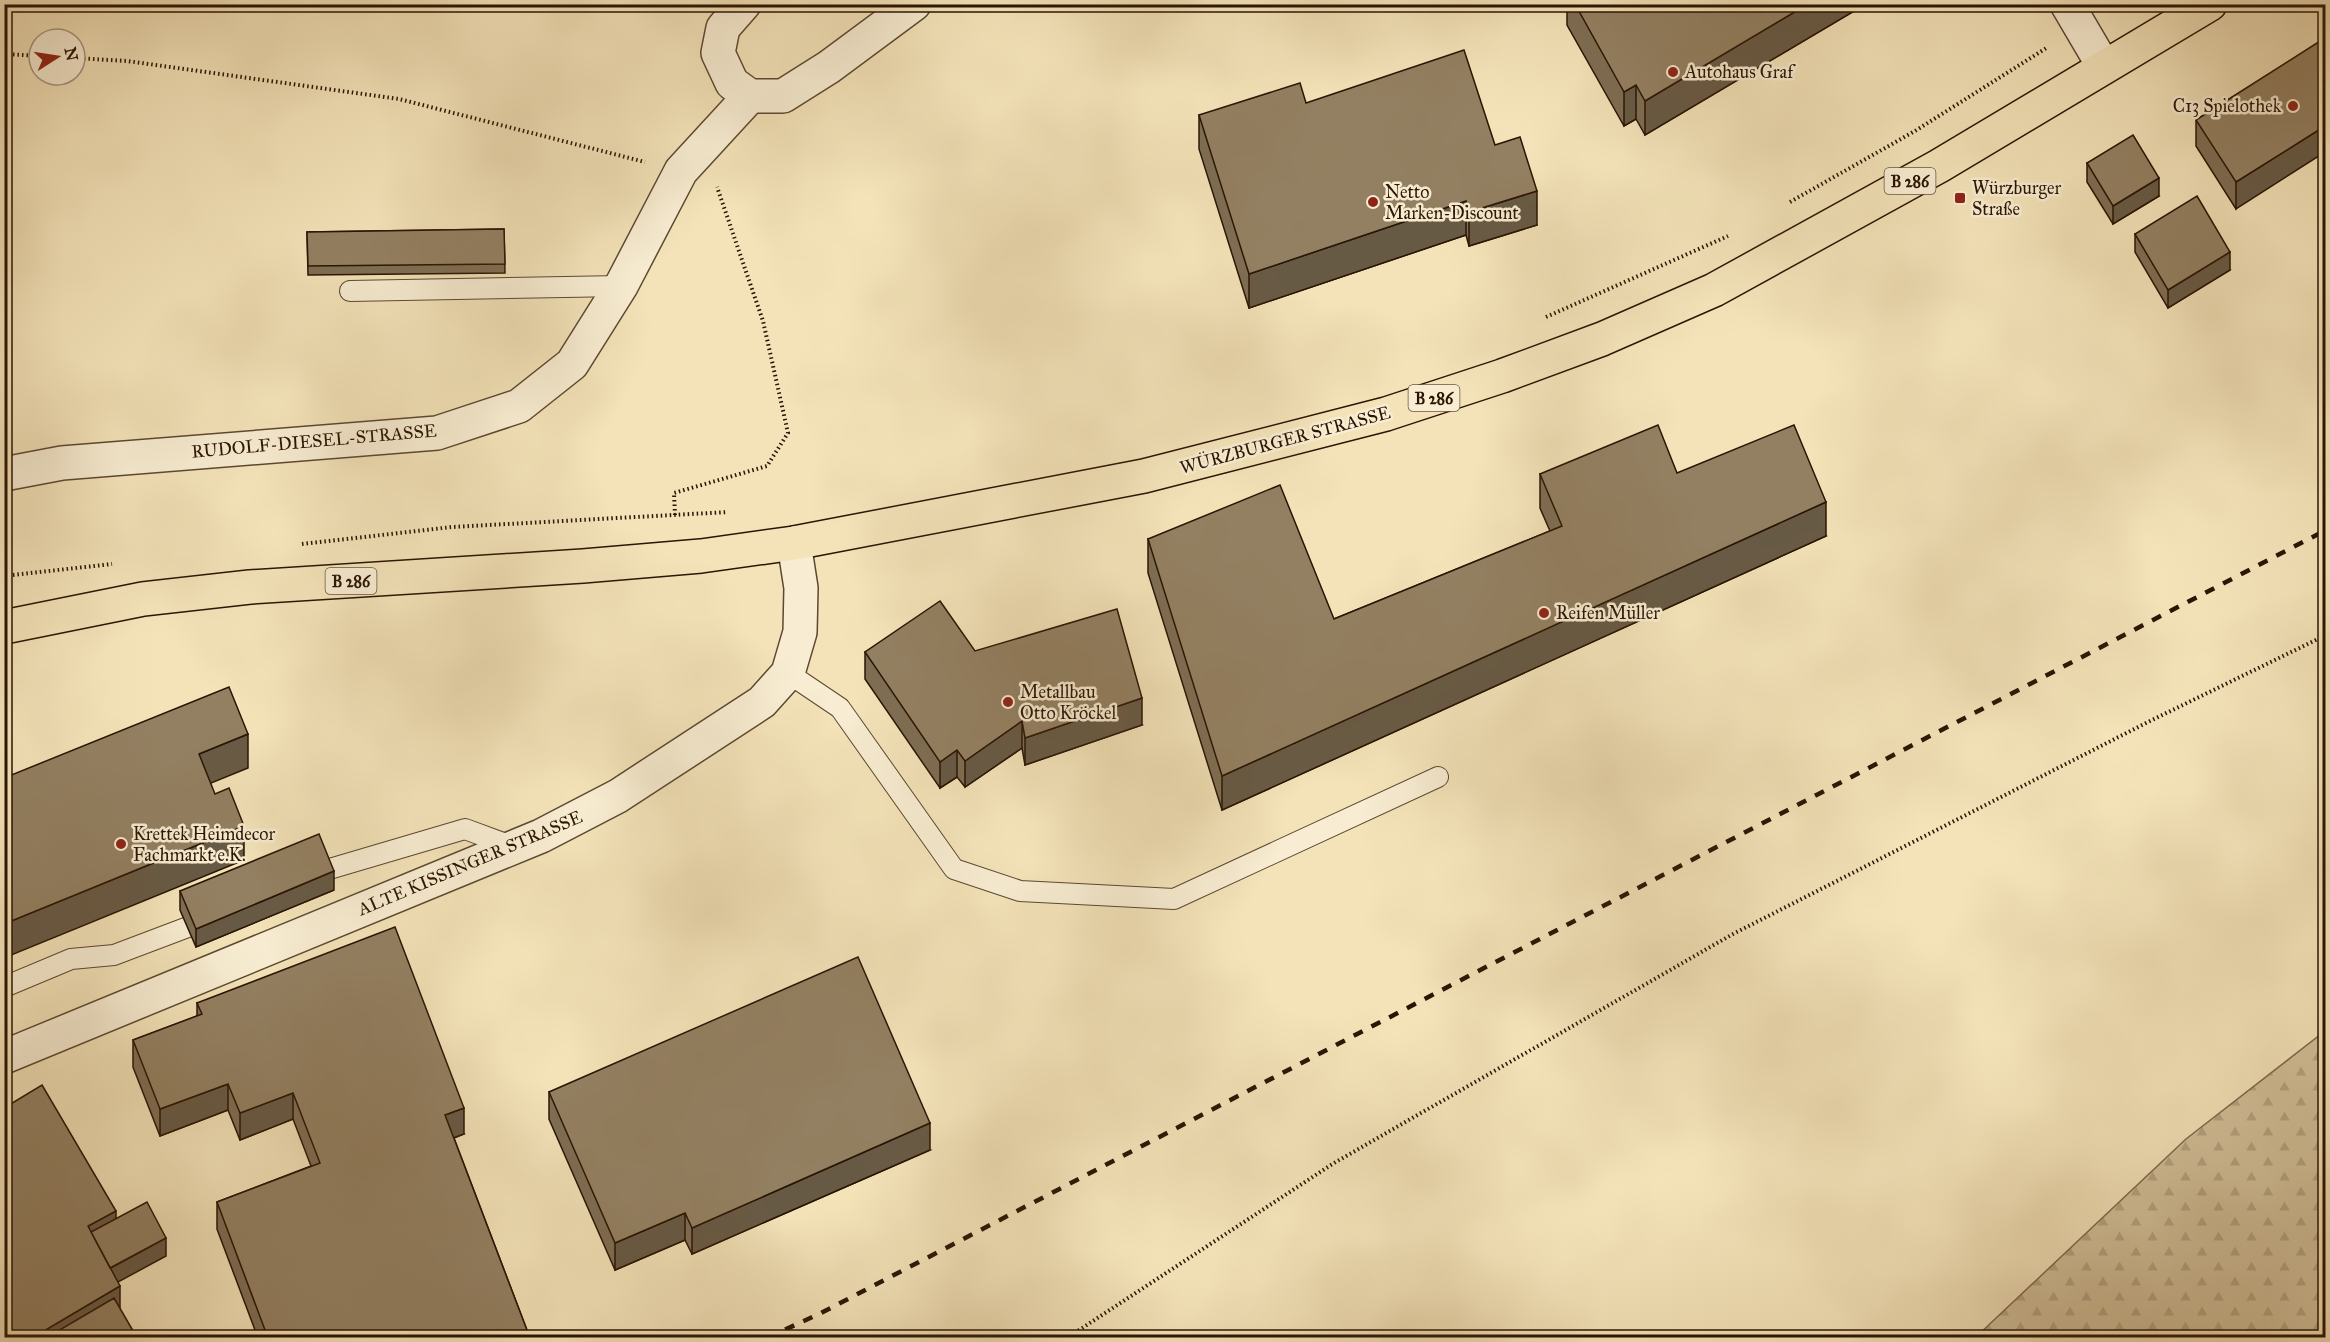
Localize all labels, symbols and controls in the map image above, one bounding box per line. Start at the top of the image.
north arrow [27,27,87,87]
text: N [60,45,82,63]
place label: Autohaus Graf [1684,61,1796,83]
marker: Autohaus Graf [1666,65,1680,79]
place label: C13 Spielothek [2173,95,2282,117]
marker: C13 Spielothek [2286,99,2300,113]
road number: B 286 [1884,168,1936,194]
place label: Würzburger Straße [1972,177,2062,220]
place label: Netto Marken-Discount [1385,181,1519,224]
marker: Würzburger Straße [1953,191,1967,205]
marker: Netto Marken-Discount [1366,195,1380,209]
road number: B 286 [1408,385,1460,411]
street label: WÜRZBURGER STRASSE [1177,400,1393,479]
street label: RUDOLF-DIESEL-STRASSE [190,419,438,463]
road number: B 286 [326,568,376,594]
place label: Reifen Müller [1556,602,1660,624]
marker: Reifen Müller [1537,606,1551,620]
place label: Metallbau Otto Kröckel [1020,681,1116,724]
marker: Metallbau Otto Kröckel [1001,695,1015,709]
street label: ALTE KISSINGER STRASSE [354,806,586,921]
place label: Krettek Heimdecor Fachmarkt e.K. [133,823,275,866]
marker: Krettek Heimdecor Fachmarkt e.K. [114,837,128,851]

